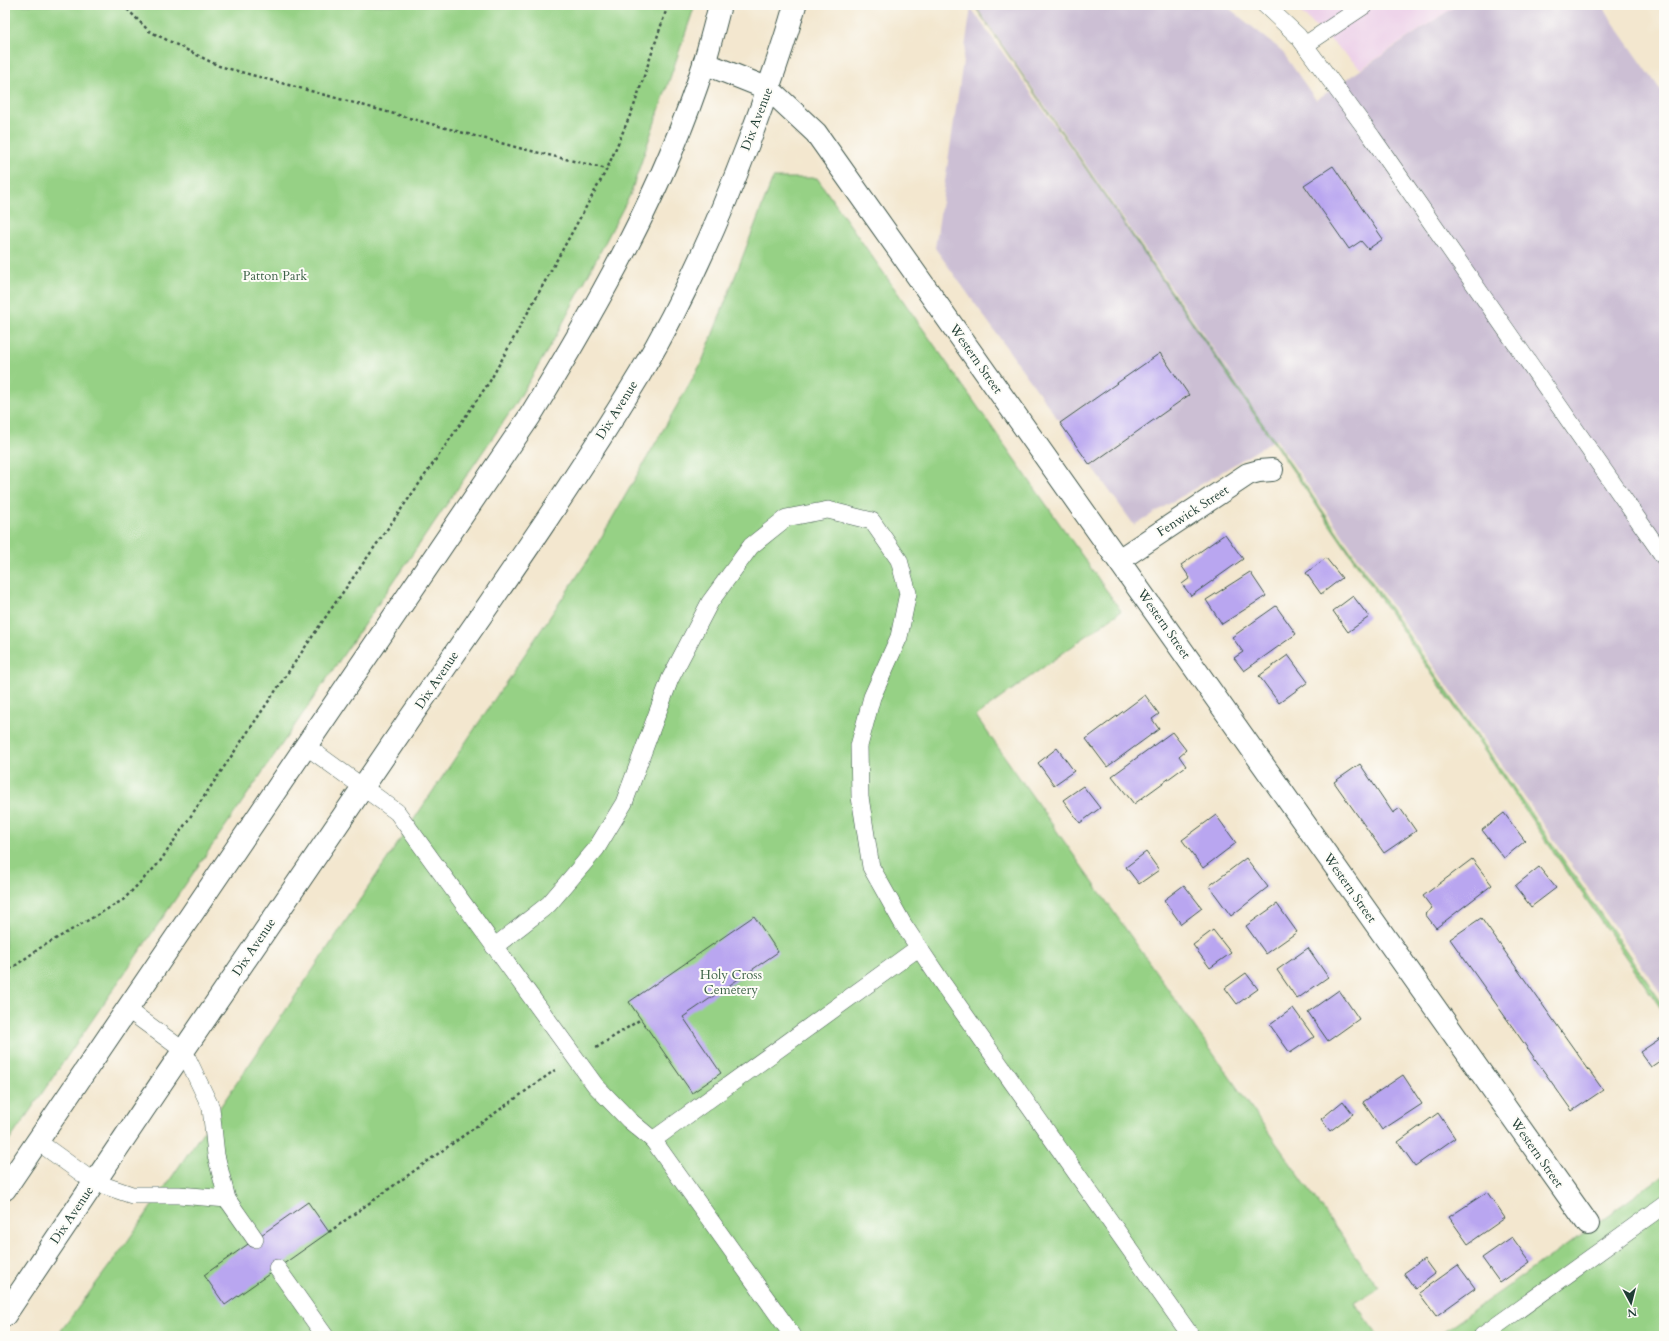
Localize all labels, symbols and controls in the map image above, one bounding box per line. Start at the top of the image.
street label: Dix Avenue [737,85,777,153]
park label: Patton Park [243,267,307,285]
street label: Western Street [945,320,1007,398]
street label: Dix Avenue [592,377,642,443]
street label: Fenwick Street [1154,481,1232,541]
street label: Western Street [1133,585,1195,663]
street label: Dix Avenue [411,647,463,713]
street label: Western Street [1319,849,1381,927]
street label: Dix Avenue [228,914,280,980]
park label: Holy Cross Cemetery [700,966,762,999]
street label: Western Street [1506,1114,1568,1192]
street label: Dix Avenue [46,1182,98,1248]
north arrow [1611,1283,1651,1323]
text: N [1626,1304,1638,1321]

